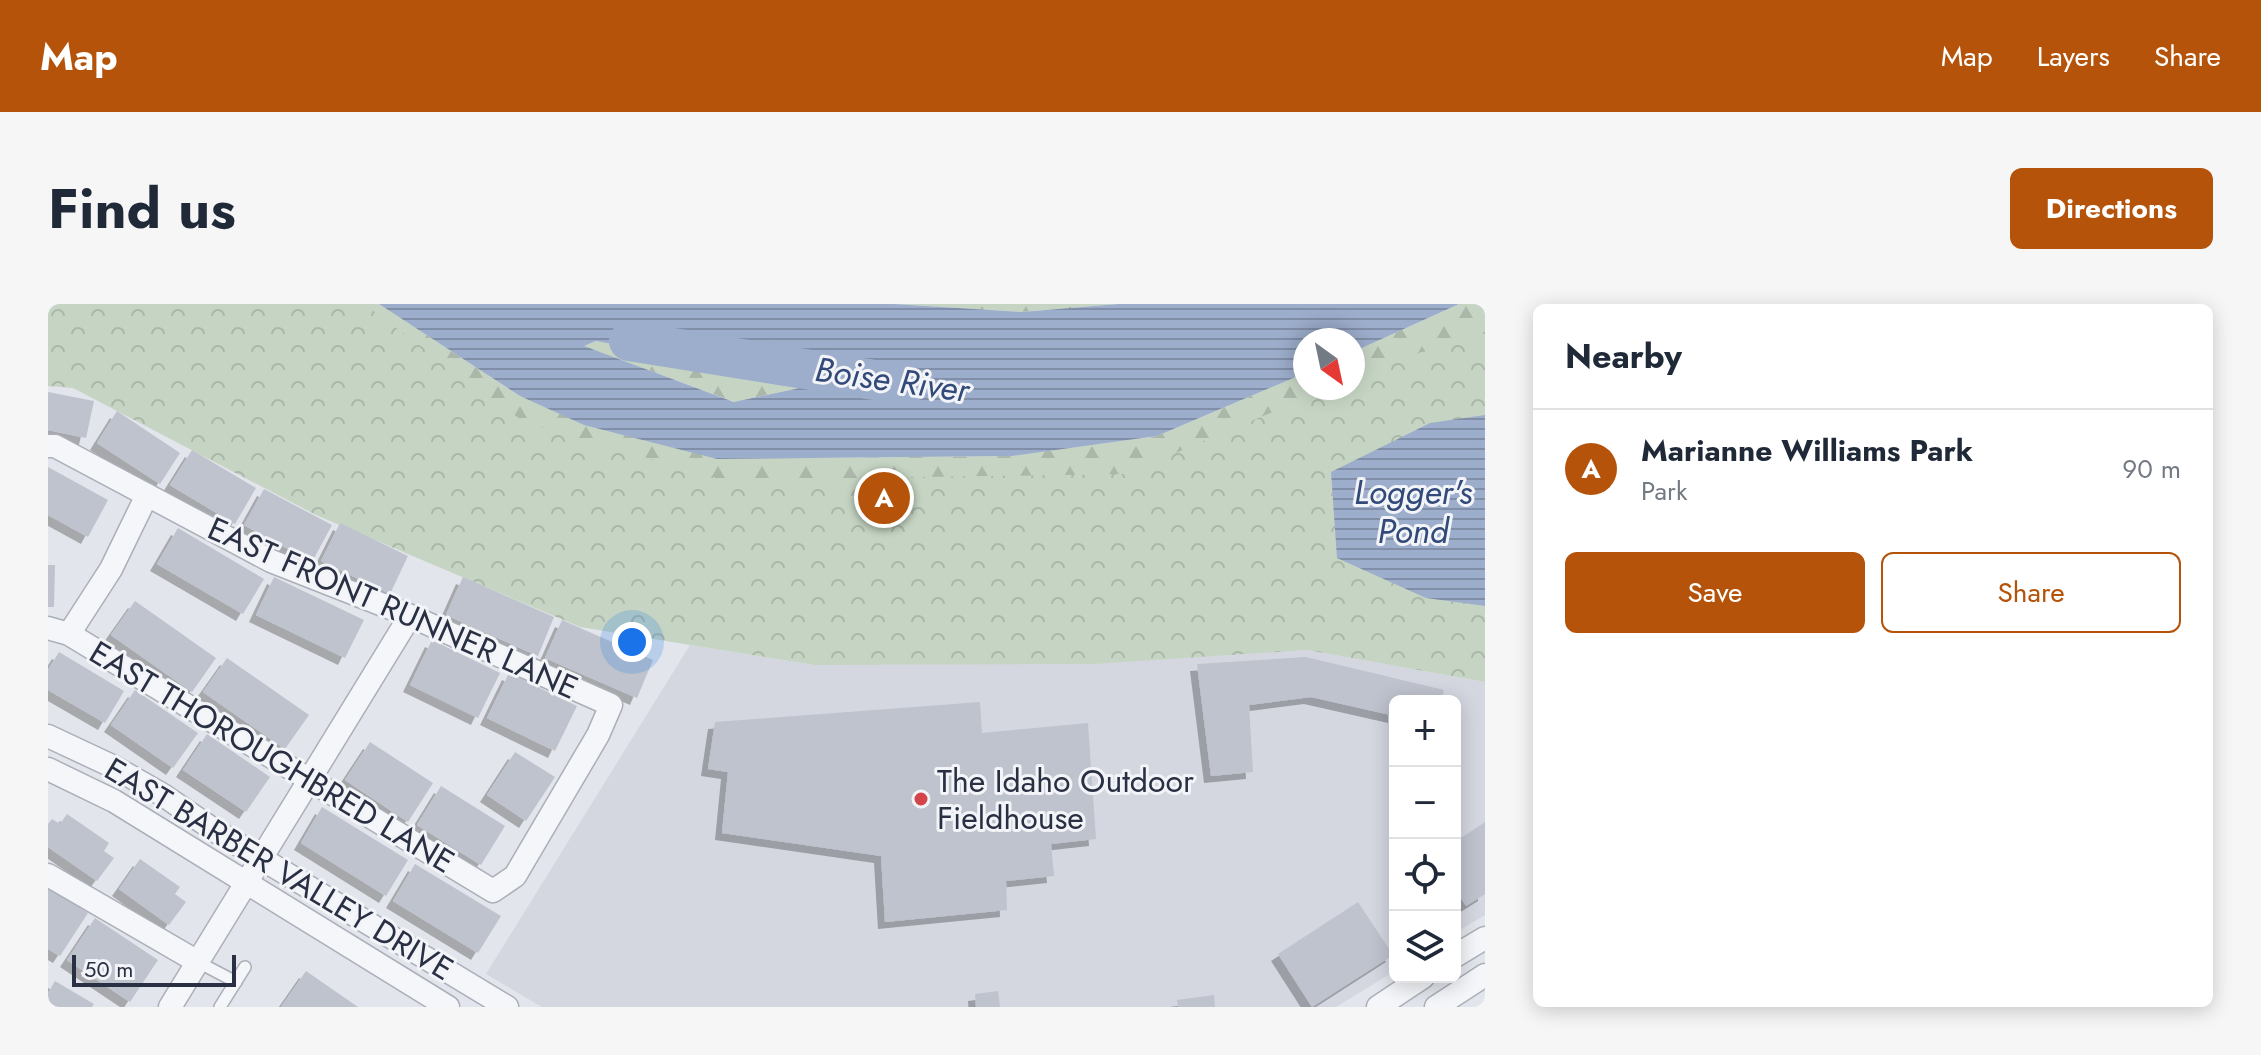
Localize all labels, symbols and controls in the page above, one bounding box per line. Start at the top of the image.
text: Map [40,29,118,84]
text: Map [1941,36,1993,77]
text: Layers [2037,36,2110,77]
text: Share [2154,36,2221,77]
text: Find us [48,168,236,249]
button: Directions [2010,168,2213,249]
north arrow [1293,328,1365,400]
text: Nearby [1565,332,1682,381]
water label: Boise River [812,345,974,415]
text: Marianne Williams Park [1641,429,1973,472]
text: A [1581,450,1601,488]
text: 90 m [2122,450,2181,488]
pin: A [858,468,910,528]
water label: Logger's Pond [1354,468,1473,556]
text: Park [1641,472,1687,510]
street label: EAST FRONT RUNNER LANE [201,505,585,711]
button: Save [1565,552,1865,633]
button: Share [1881,552,2181,633]
your location [612,622,652,662]
street label: EAST THOROUGHBRED LANE [81,630,463,884]
map controls [1389,695,1461,983]
button: + [1389,695,1461,767]
street label: EAST BARBER VALLEY DRIVE [96,746,462,992]
place label: The Idaho Outdoor Fieldhouse [937,758,1194,841]
button: − [1389,767,1461,839]
marker: The Idaho Outdoor Fieldhouse [912,790,930,808]
button: locate [1389,839,1461,911]
button: layers [1389,911,1461,983]
scale bar [72,951,236,987]
text: 50 m [84,953,133,985]

